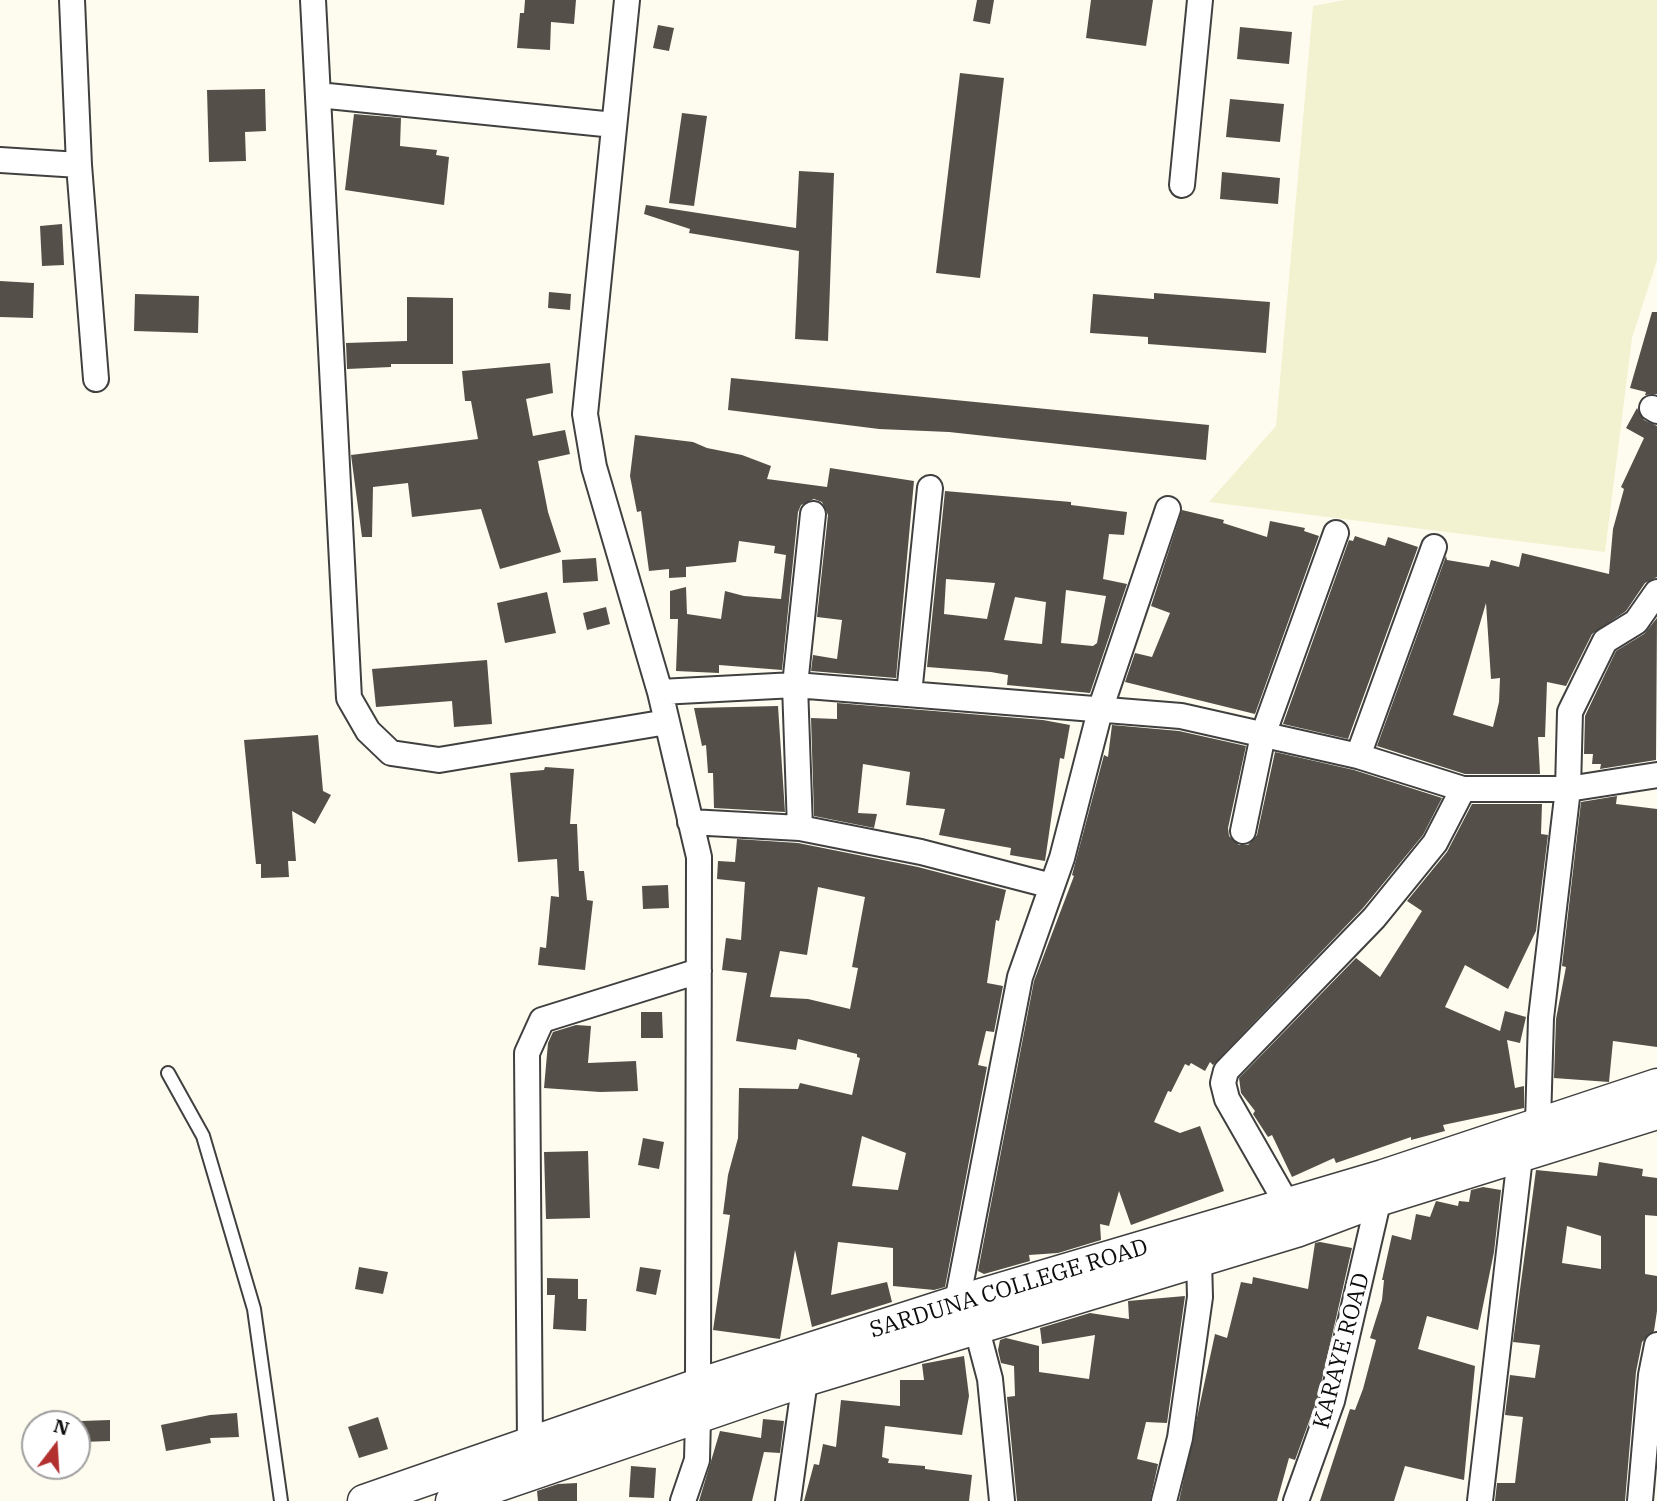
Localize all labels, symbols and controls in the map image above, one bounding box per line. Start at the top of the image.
street label: SARDUNA COLLEGE ROAD [867,1233,1151,1345]
street label: KARAYE ROAD [1308,1270,1376,1432]
north arrow [21,1410,91,1480]
text: N [51,1413,72,1441]

